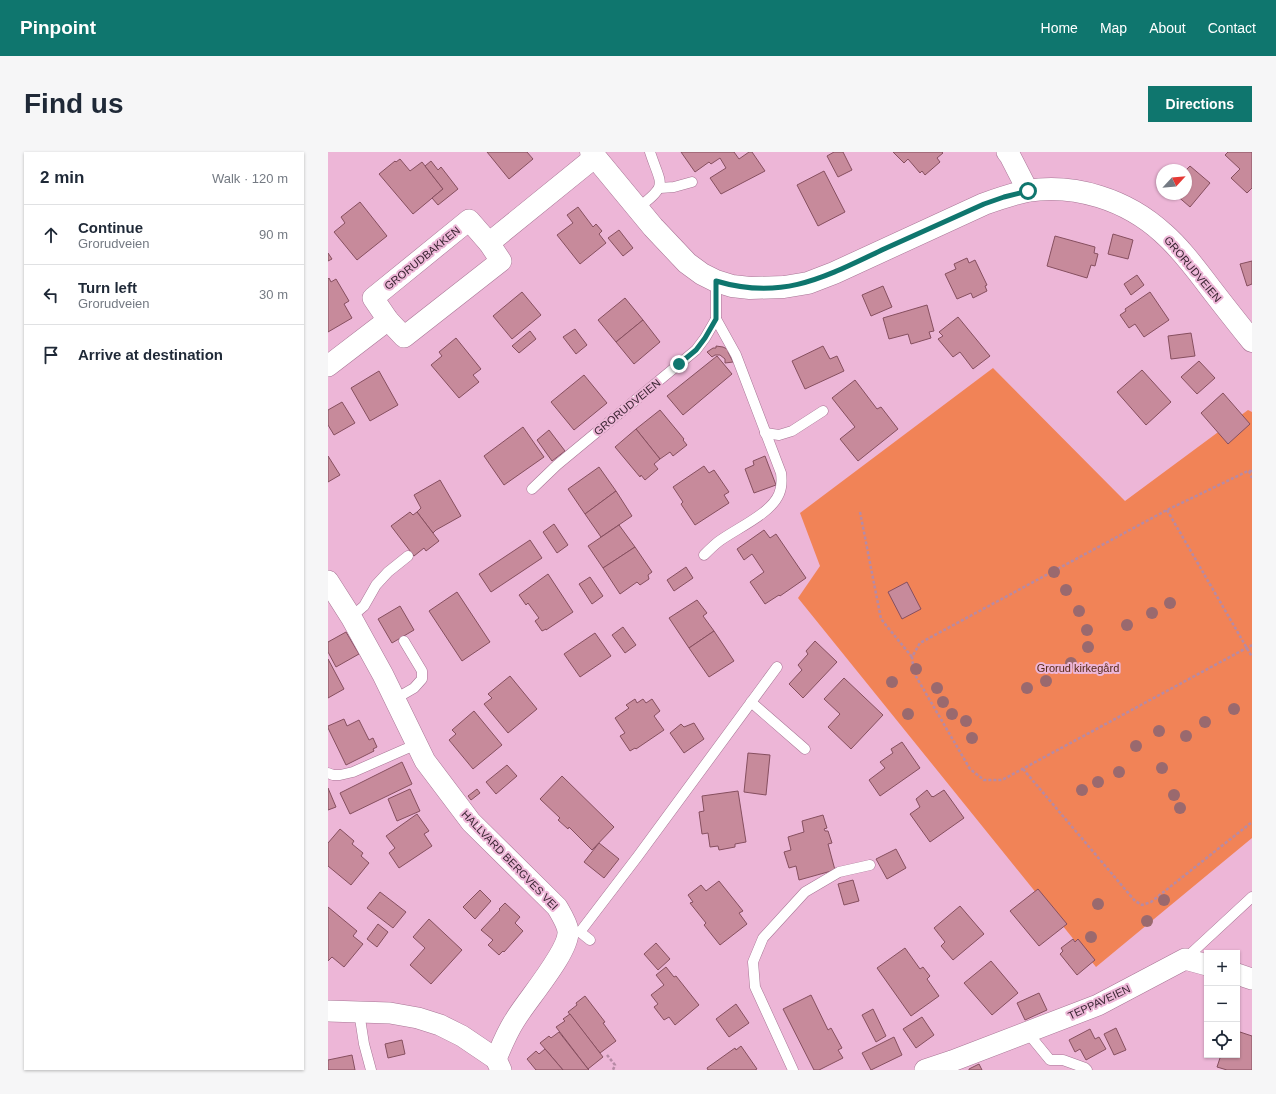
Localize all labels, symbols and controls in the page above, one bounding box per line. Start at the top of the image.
text: Pinpoint [20,17,96,38]
text: Home [1041,20,1078,36]
text: Map [1100,20,1127,36]
text: About [1149,20,1186,36]
text: Contact [1208,20,1256,36]
button: Directions [1148,86,1252,122]
text: Find us [24,88,124,119]
north arrow [1156,164,1192,200]
text: 2 min [40,168,84,187]
text: Walk · 120 m [212,171,288,186]
route start [1019,182,1037,200]
text: Continue [78,219,143,236]
icon: ahead [40,224,62,246]
street label: GRORUDBAKKEN [382,224,462,292]
text: 90 m [259,227,288,242]
street label: GRORUDVEIEN [1162,234,1224,304]
text: Grorudveien [78,236,150,251]
text: Turn left [78,279,137,296]
icon: left [40,284,62,306]
text: 30 m [259,287,288,302]
text: Grorudveien [78,296,150,311]
icon: arrive [40,344,62,366]
text: Arrive at destination [78,346,223,363]
route end [670,355,688,373]
street label: GRORUDVEIEN [591,377,663,437]
park label: Grorud kirkegård [1037,662,1119,674]
street label: HALLVARD BERGVES VEI [459,808,561,912]
map controls [1204,950,1240,1058]
button: + [1204,950,1240,986]
street label: TEPPAVEIEN [1066,982,1132,1022]
button: − [1204,986,1240,1022]
button: locate [1204,1022,1240,1058]

